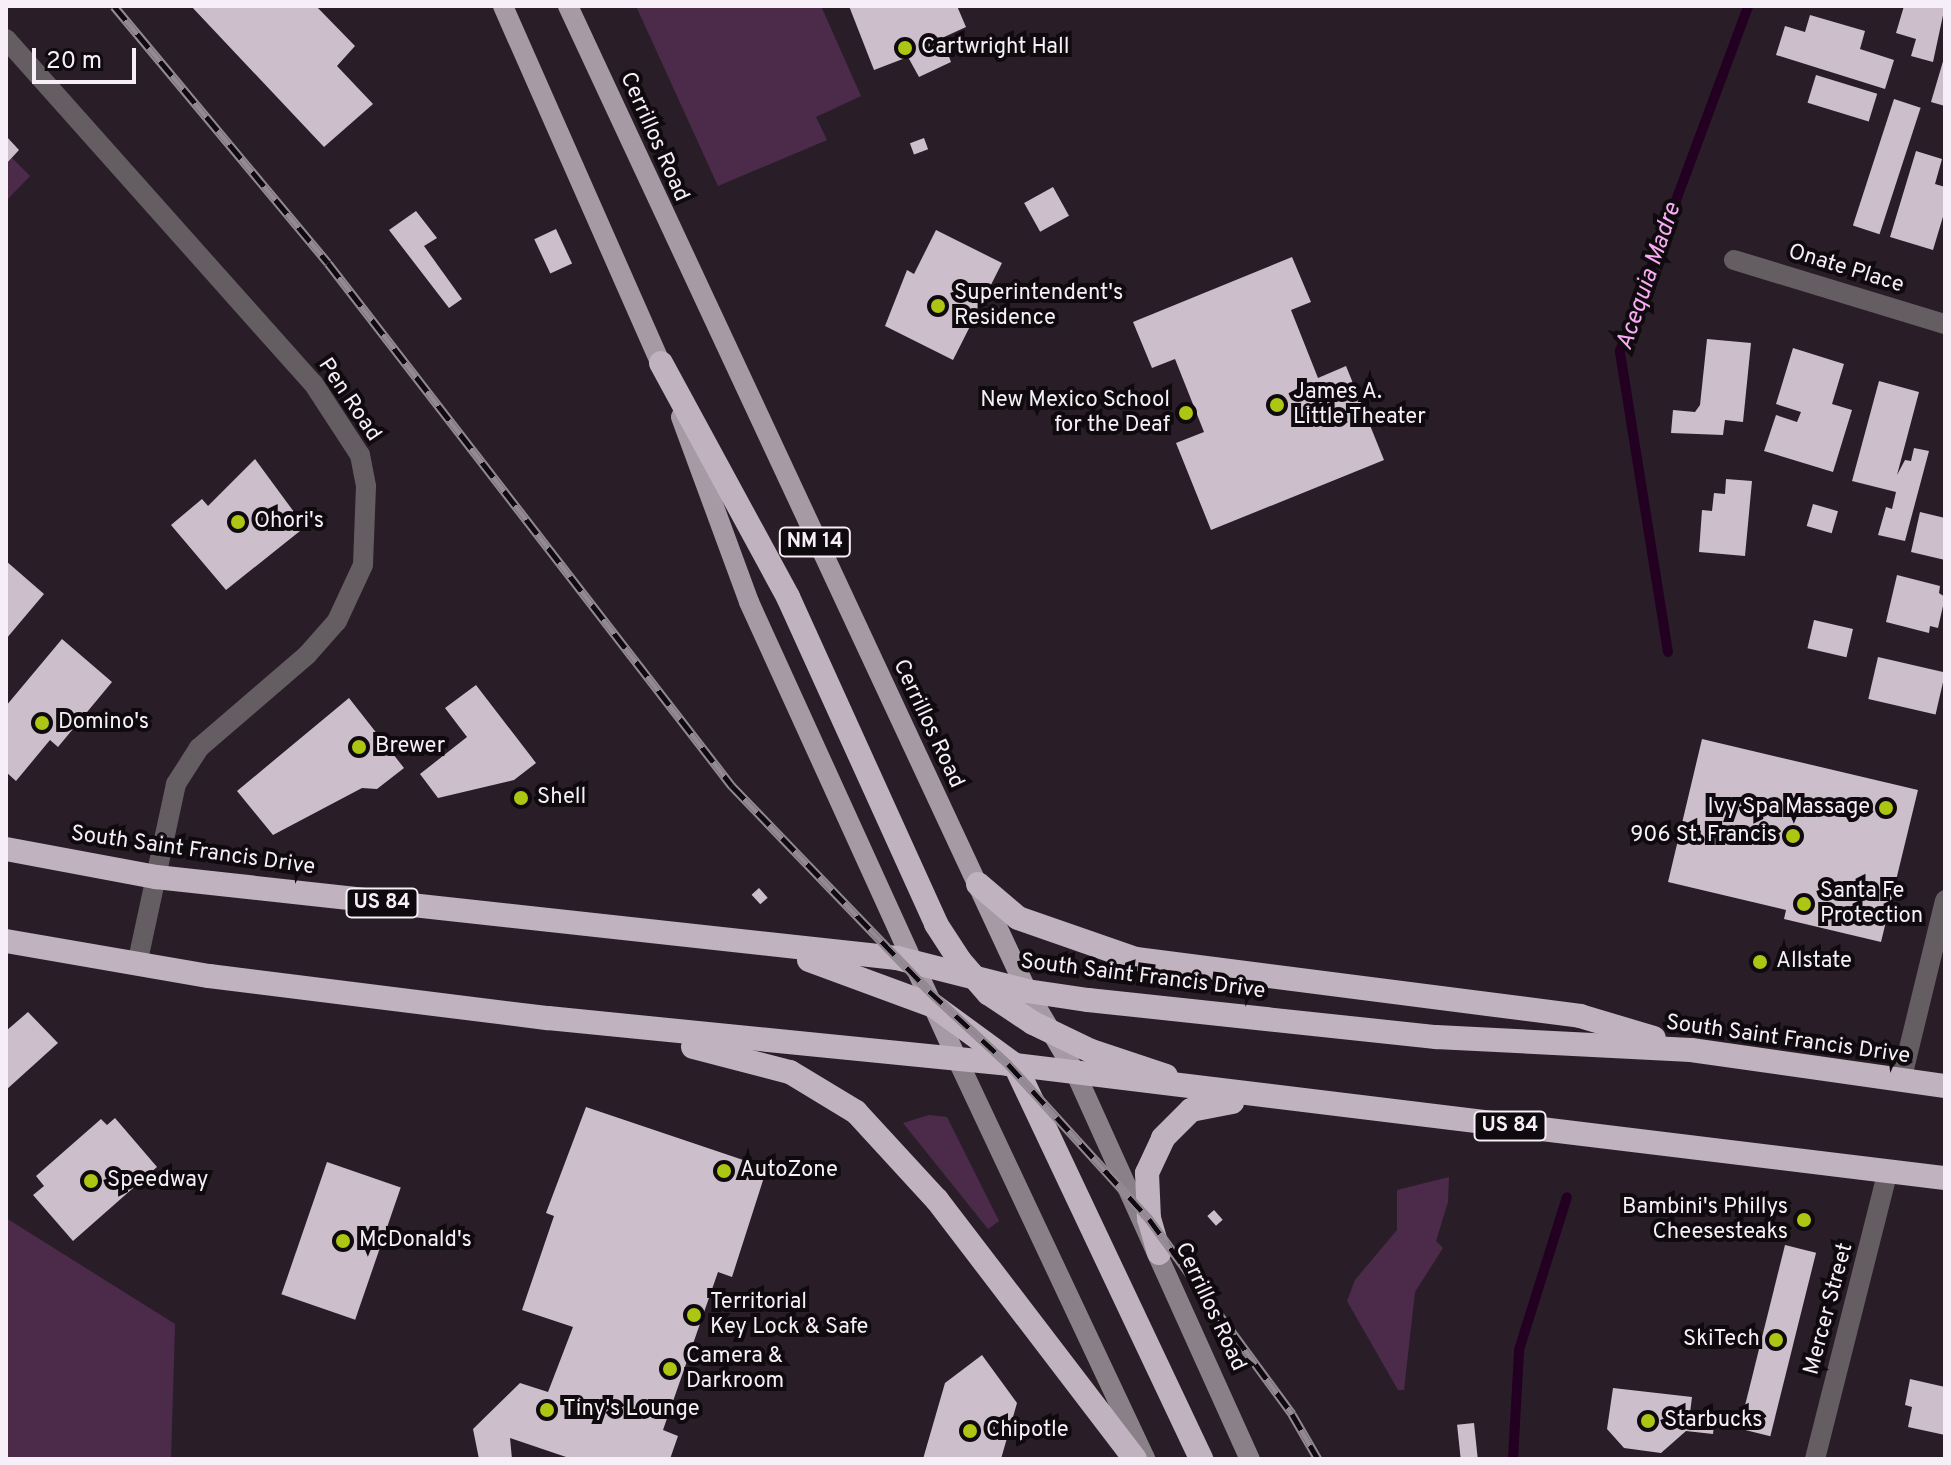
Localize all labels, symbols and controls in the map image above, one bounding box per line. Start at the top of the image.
scale bar [36,32,140,82]
place label: Cartwright Hall [921,35,1069,61]
marker: Cartwright Hall [896,39,914,57]
text: 20 m [46,47,102,77]
street label: Cerrillos Road [614,68,694,206]
water label: Acequia Madre [1611,200,1689,354]
street label: Onate Place [1785,239,1907,299]
place label: Superintendent's Residence [954,280,1123,332]
marker: Superintendent's Residence [929,297,947,315]
street label: Pen Road [312,353,386,447]
place label: James A. Little Theater [1293,379,1427,430]
place label: New Mexico School for the Deaf [980,387,1170,438]
marker: James A. Little Theater [1268,396,1286,414]
marker: New Mexico School for the Deaf [1177,404,1195,422]
place label: Ohori's [254,509,324,535]
marker: Ohori's [229,513,247,531]
road number: NM 14 [777,526,853,558]
street label: Cerrillos Road [887,655,969,793]
place label: Domino's [58,710,149,736]
marker: Domino's [33,714,51,732]
place label: Brewer [375,734,445,760]
marker: Brewer [350,738,368,756]
place label: Shell [537,785,586,811]
marker: Shell [512,789,530,807]
place label: Ivy Spa Massage [1707,795,1870,821]
marker: Ivy Spa Massage [1877,799,1895,817]
street label: South Saint Francis Drive [69,821,317,881]
place label: 906 St. Francis [1630,823,1777,849]
marker: 906 St. Francis [1784,827,1802,845]
place label: Santa Fe Protection [1820,878,1923,930]
road number: US 84 [344,887,420,919]
marker: Santa Fe Protection [1795,895,1813,913]
street label: South Saint Francis Drive [1019,949,1267,1005]
place label: Allstate [1776,949,1852,975]
marker: Allstate [1751,953,1769,971]
street label: South Saint Francis Drive [1664,1010,1912,1070]
road number: US 84 [1472,1110,1548,1142]
place label: AutoZone [740,1158,838,1184]
marker: AutoZone [715,1162,733,1180]
place label: Speedway [107,1168,208,1194]
marker: Speedway [82,1172,100,1190]
place label: Bambini's Phillys Cheesesteaks [1622,1194,1788,1246]
marker: Bambini's Phillys Cheesesteaks [1795,1211,1813,1229]
place label: McDonald's [359,1228,472,1254]
marker: McDonald's [334,1232,352,1250]
street label: Cerrillos Road [1169,1238,1251,1376]
street label: Mercer Street [1799,1240,1859,1378]
place label: Territorial Key Lock & Safe [710,1289,868,1340]
marker: Territorial Key Lock & Safe [685,1306,703,1324]
place label: SkiTech [1683,1327,1760,1353]
marker: SkiTech [1767,1331,1785,1349]
place label: Camera & Darkroom [686,1343,784,1394]
marker: Camera & Darkroom [661,1360,679,1378]
place label: Tiny's Lounge [563,1397,700,1423]
marker: Tiny's Lounge [538,1401,556,1419]
place label: Starbucks [1664,1408,1763,1434]
marker: Starbucks [1639,1412,1657,1430]
place label: Chipotle [986,1418,1069,1444]
marker: Chipotle [961,1422,979,1440]

